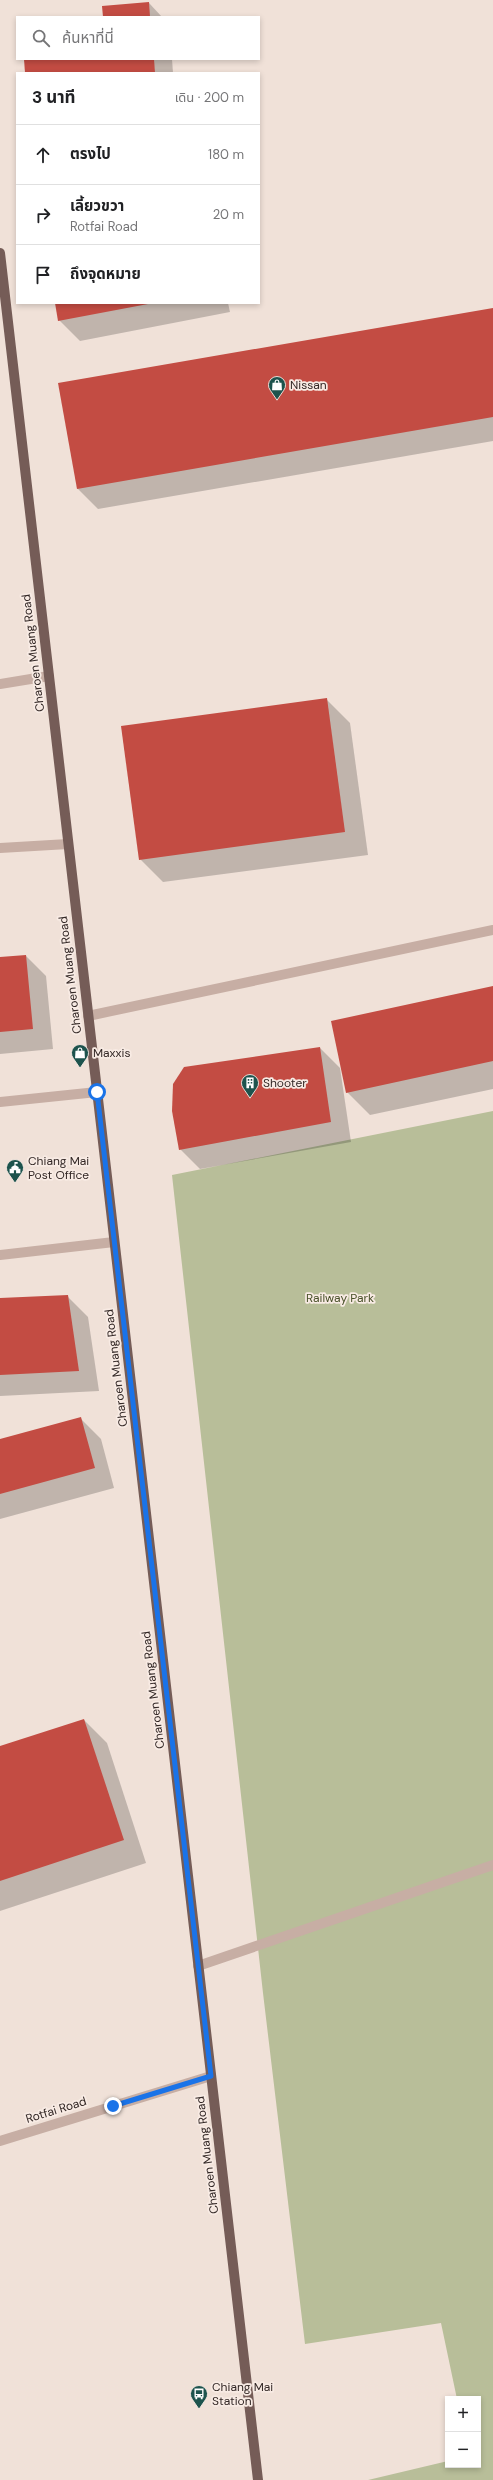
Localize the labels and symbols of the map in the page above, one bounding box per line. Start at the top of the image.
shop icon: Nissan [267,375,287,400]
place label: Nissan [290,377,327,393]
street label: Charoen Muang Road [18,593,48,713]
street label: Charoen Muang Road [55,915,85,1035]
shop icon: Maxxis [70,1043,90,1068]
place label: Maxxis [93,1045,130,1061]
building icon: Shooter [240,1073,260,1098]
place label: Shooter [263,1075,307,1091]
route start [88,1083,106,1101]
place label: Chiang Mai Post Office [28,1153,89,1183]
public building icon: Chiang Mai Post Office [5,1158,25,1183]
park label: Railway Park [306,1290,374,1306]
street label: Charoen Muang Road [101,1308,131,1428]
street label: Charoen Muang Road [138,1630,168,1750]
street label: Rotfai Road [24,2093,88,2127]
street label: Charoen Muang Road [192,2095,222,2215]
route end [104,2097,122,2115]
place label: Chiang Mai Station [212,2379,273,2409]
bus stop icon: Chiang Mai Station [189,2384,209,2409]

